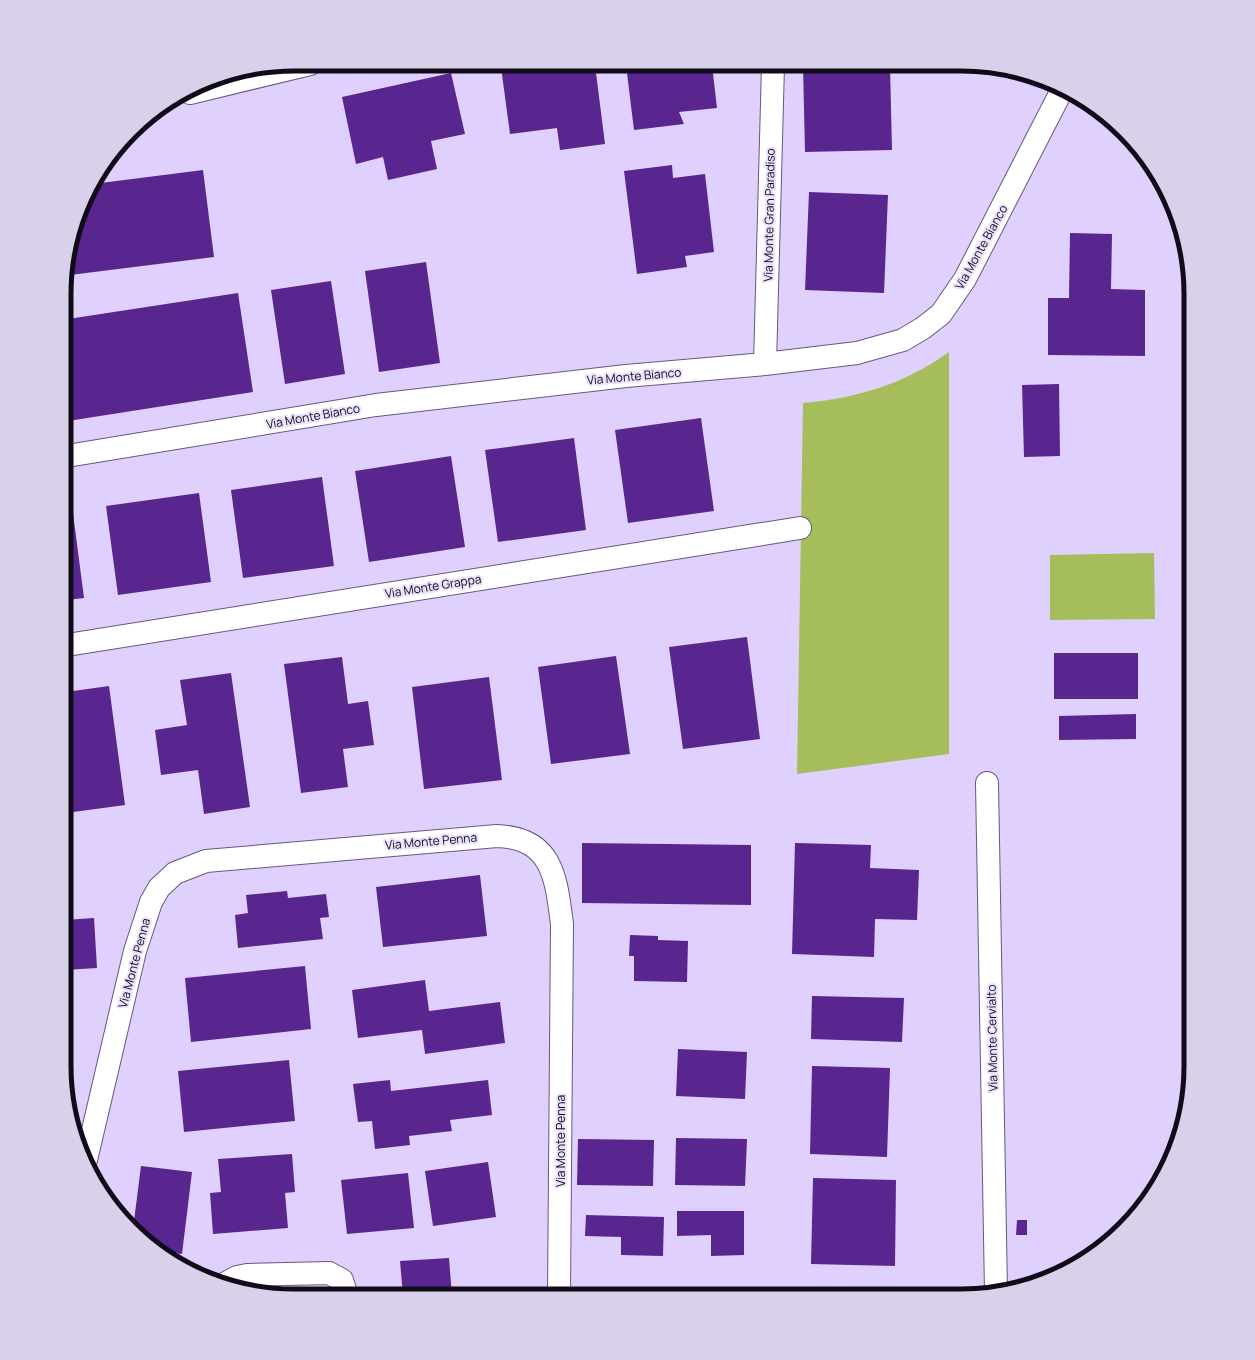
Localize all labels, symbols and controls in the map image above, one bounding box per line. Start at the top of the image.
street label: Via Monte Gran Paradiso [759,148,779,282]
street label: Via Monte Bianco [951,201,1011,293]
street label: Via Monte Bianco [586,363,682,389]
street label: Via Monte Bianco [265,399,361,433]
street label: Via Monte Grappa [384,570,482,602]
street label: Via Monte Penna [384,829,478,853]
street label: Via Monte Penna [114,916,154,1010]
street label: Via Monte Cervialto [983,984,1001,1092]
street label: Via Monte Penna [552,1095,569,1187]

